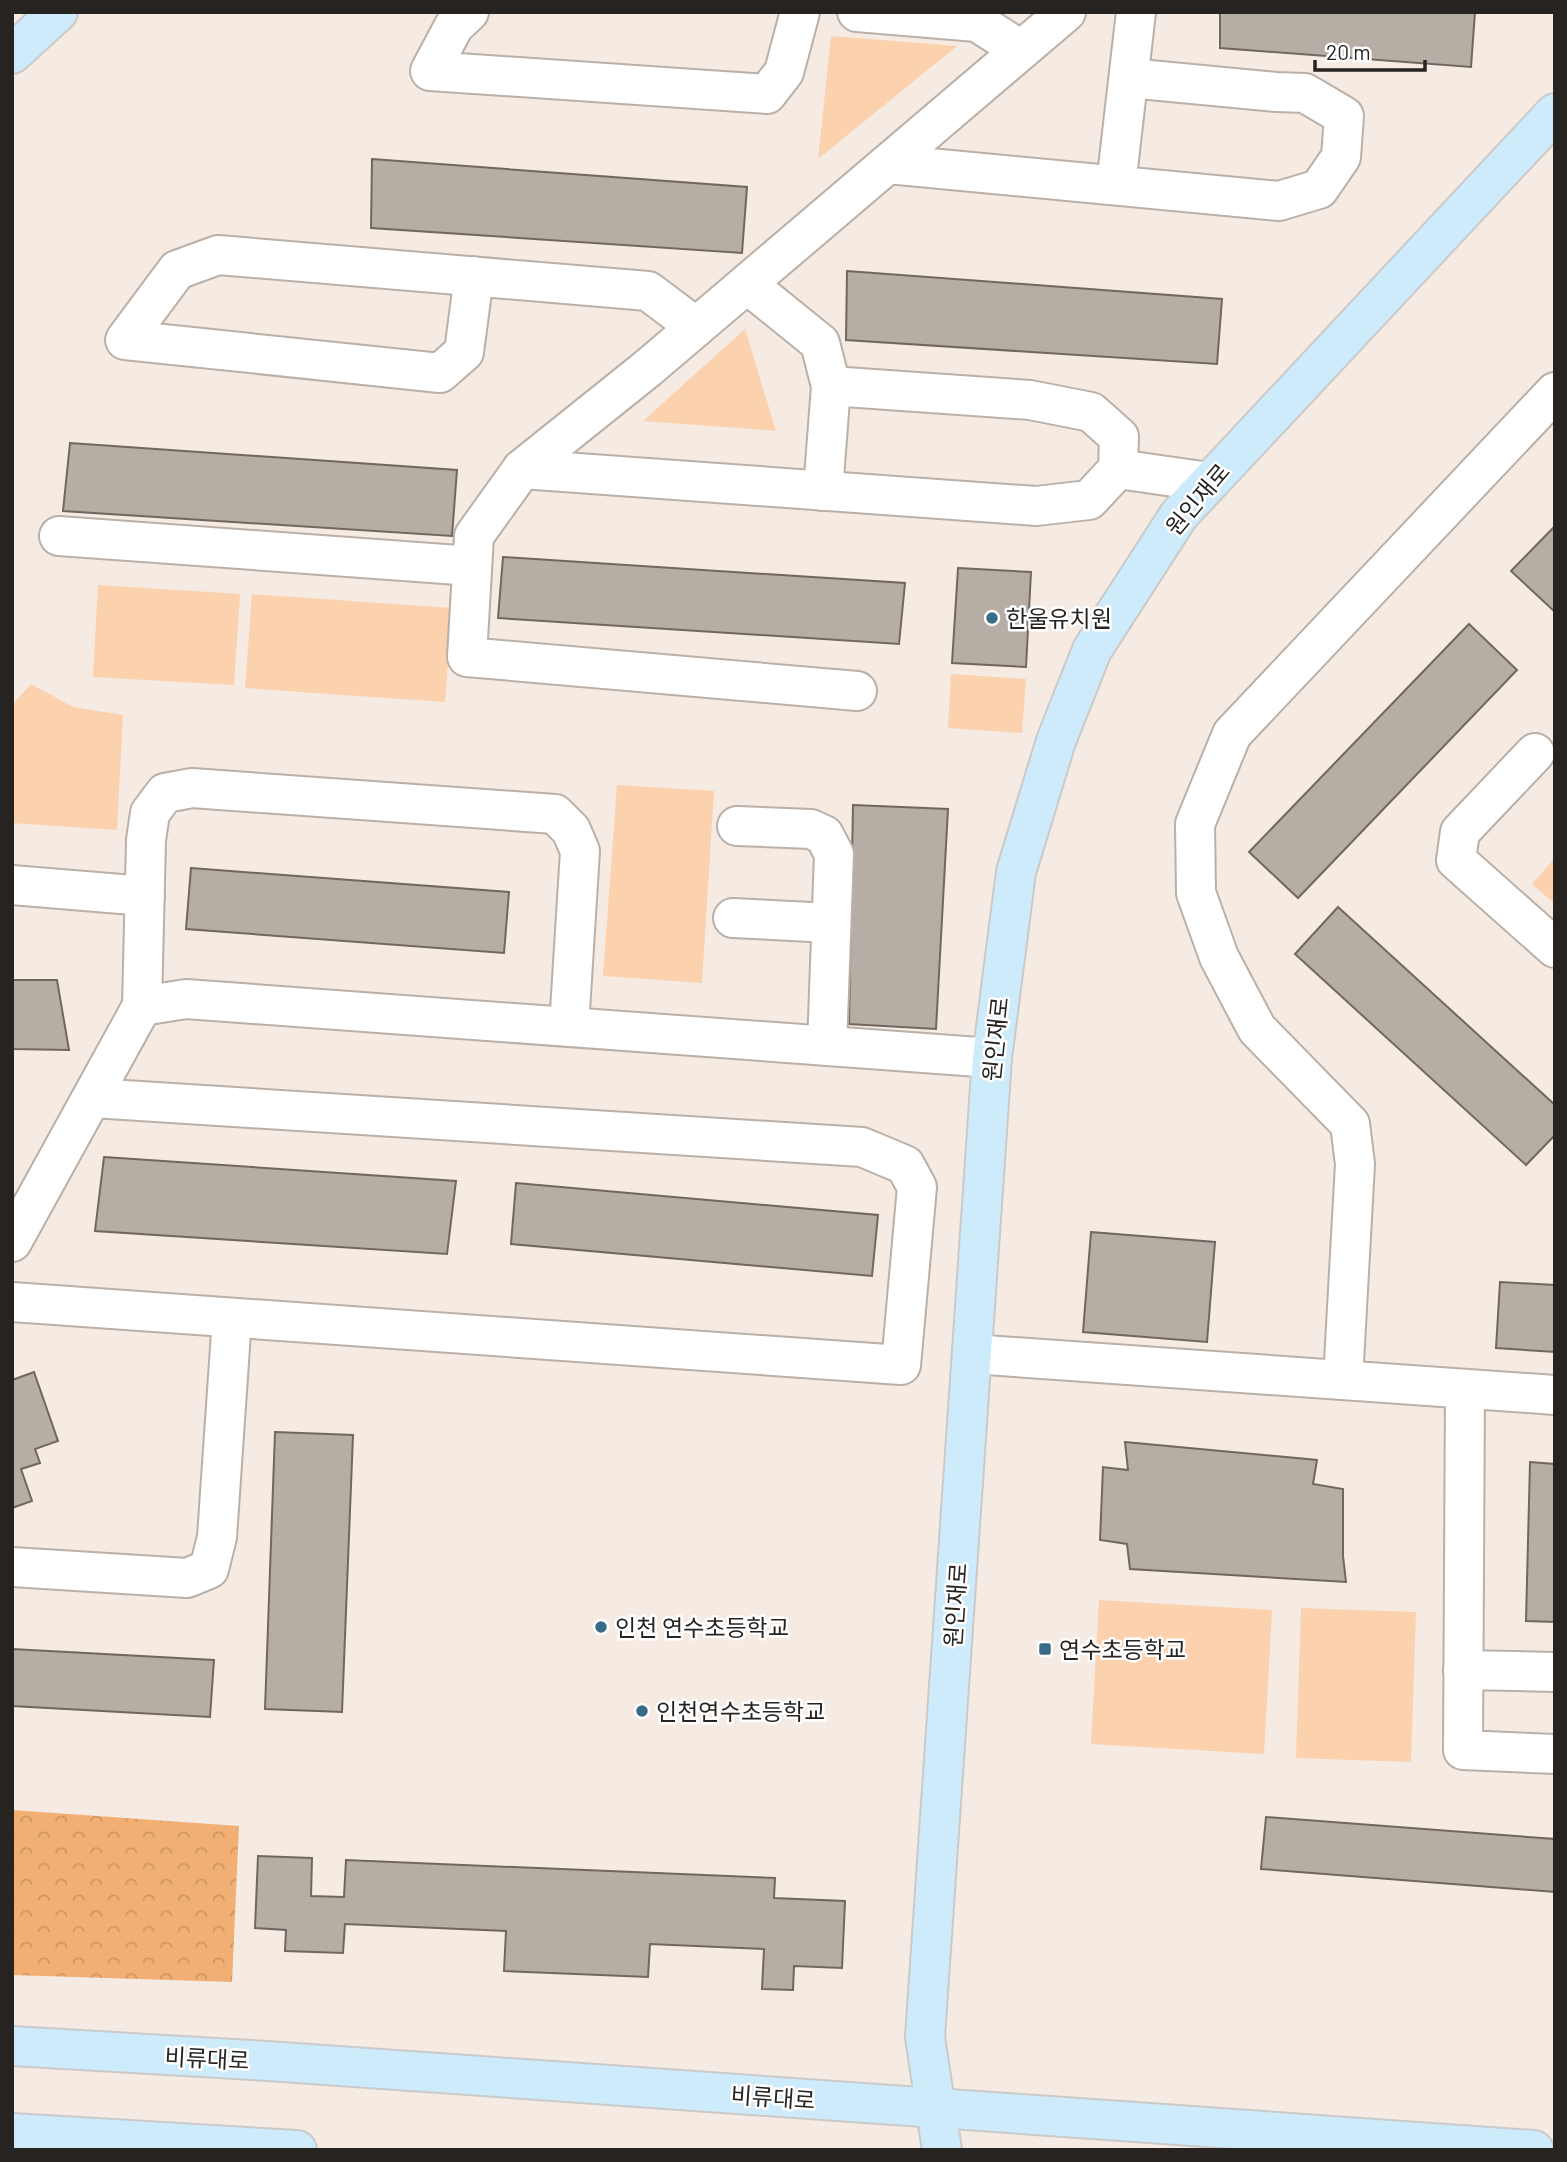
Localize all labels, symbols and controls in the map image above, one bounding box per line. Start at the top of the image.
scale bar [1315,28,1425,72]
text: 20 m [1326,39,1371,64]
street label: 원인재로 [1159,458,1235,540]
place label: 한울유치원 [1006,604,1112,632]
marker: 한울유치원 [984,610,1000,626]
street label: 원인재로 [977,995,1013,1083]
street label: 원인재로 [938,1562,972,1648]
place label: 인천 연수초등학교 [615,1613,789,1641]
marker: 인천 연수초등학교 [593,1619,609,1635]
place label: 연수초등학교 [1059,1635,1186,1663]
marker: 연수초등학교 [1037,1641,1053,1657]
place label: 인천연수초등학교 [656,1697,825,1725]
marker: 인천연수초등학교 [634,1703,650,1719]
street label: 비류대로 [164,2042,250,2074]
street label: 비류대로 [730,2080,816,2114]

